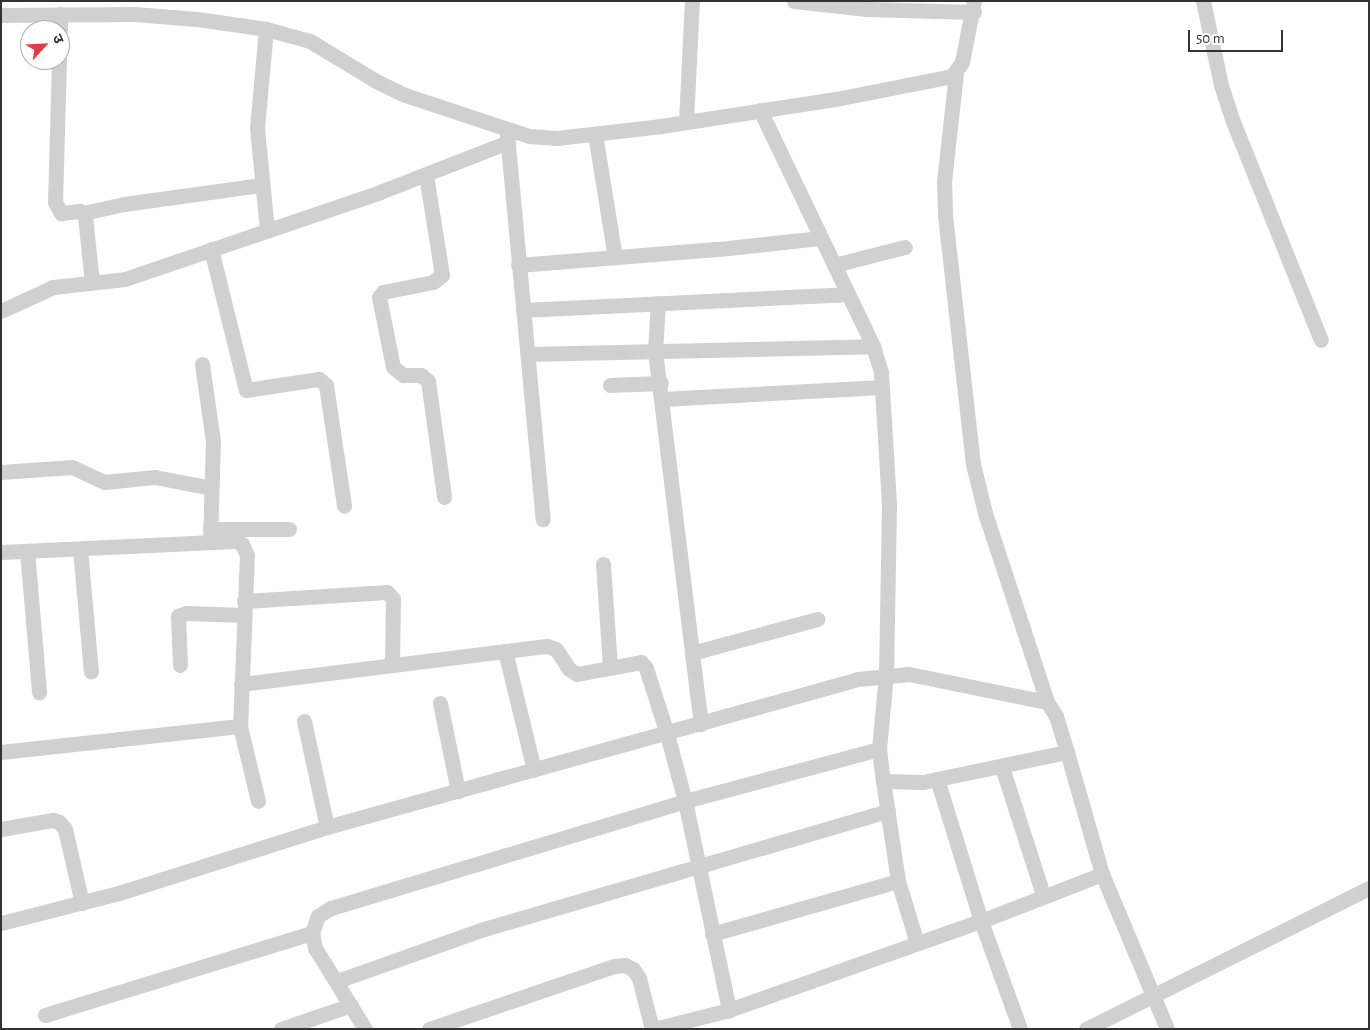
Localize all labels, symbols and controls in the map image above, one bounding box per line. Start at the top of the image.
north arrow [20,20,70,70]
scale bar [1190,20,1285,52]
text: 50 m [1196,31,1225,46]
text: उ [50,32,66,46]

